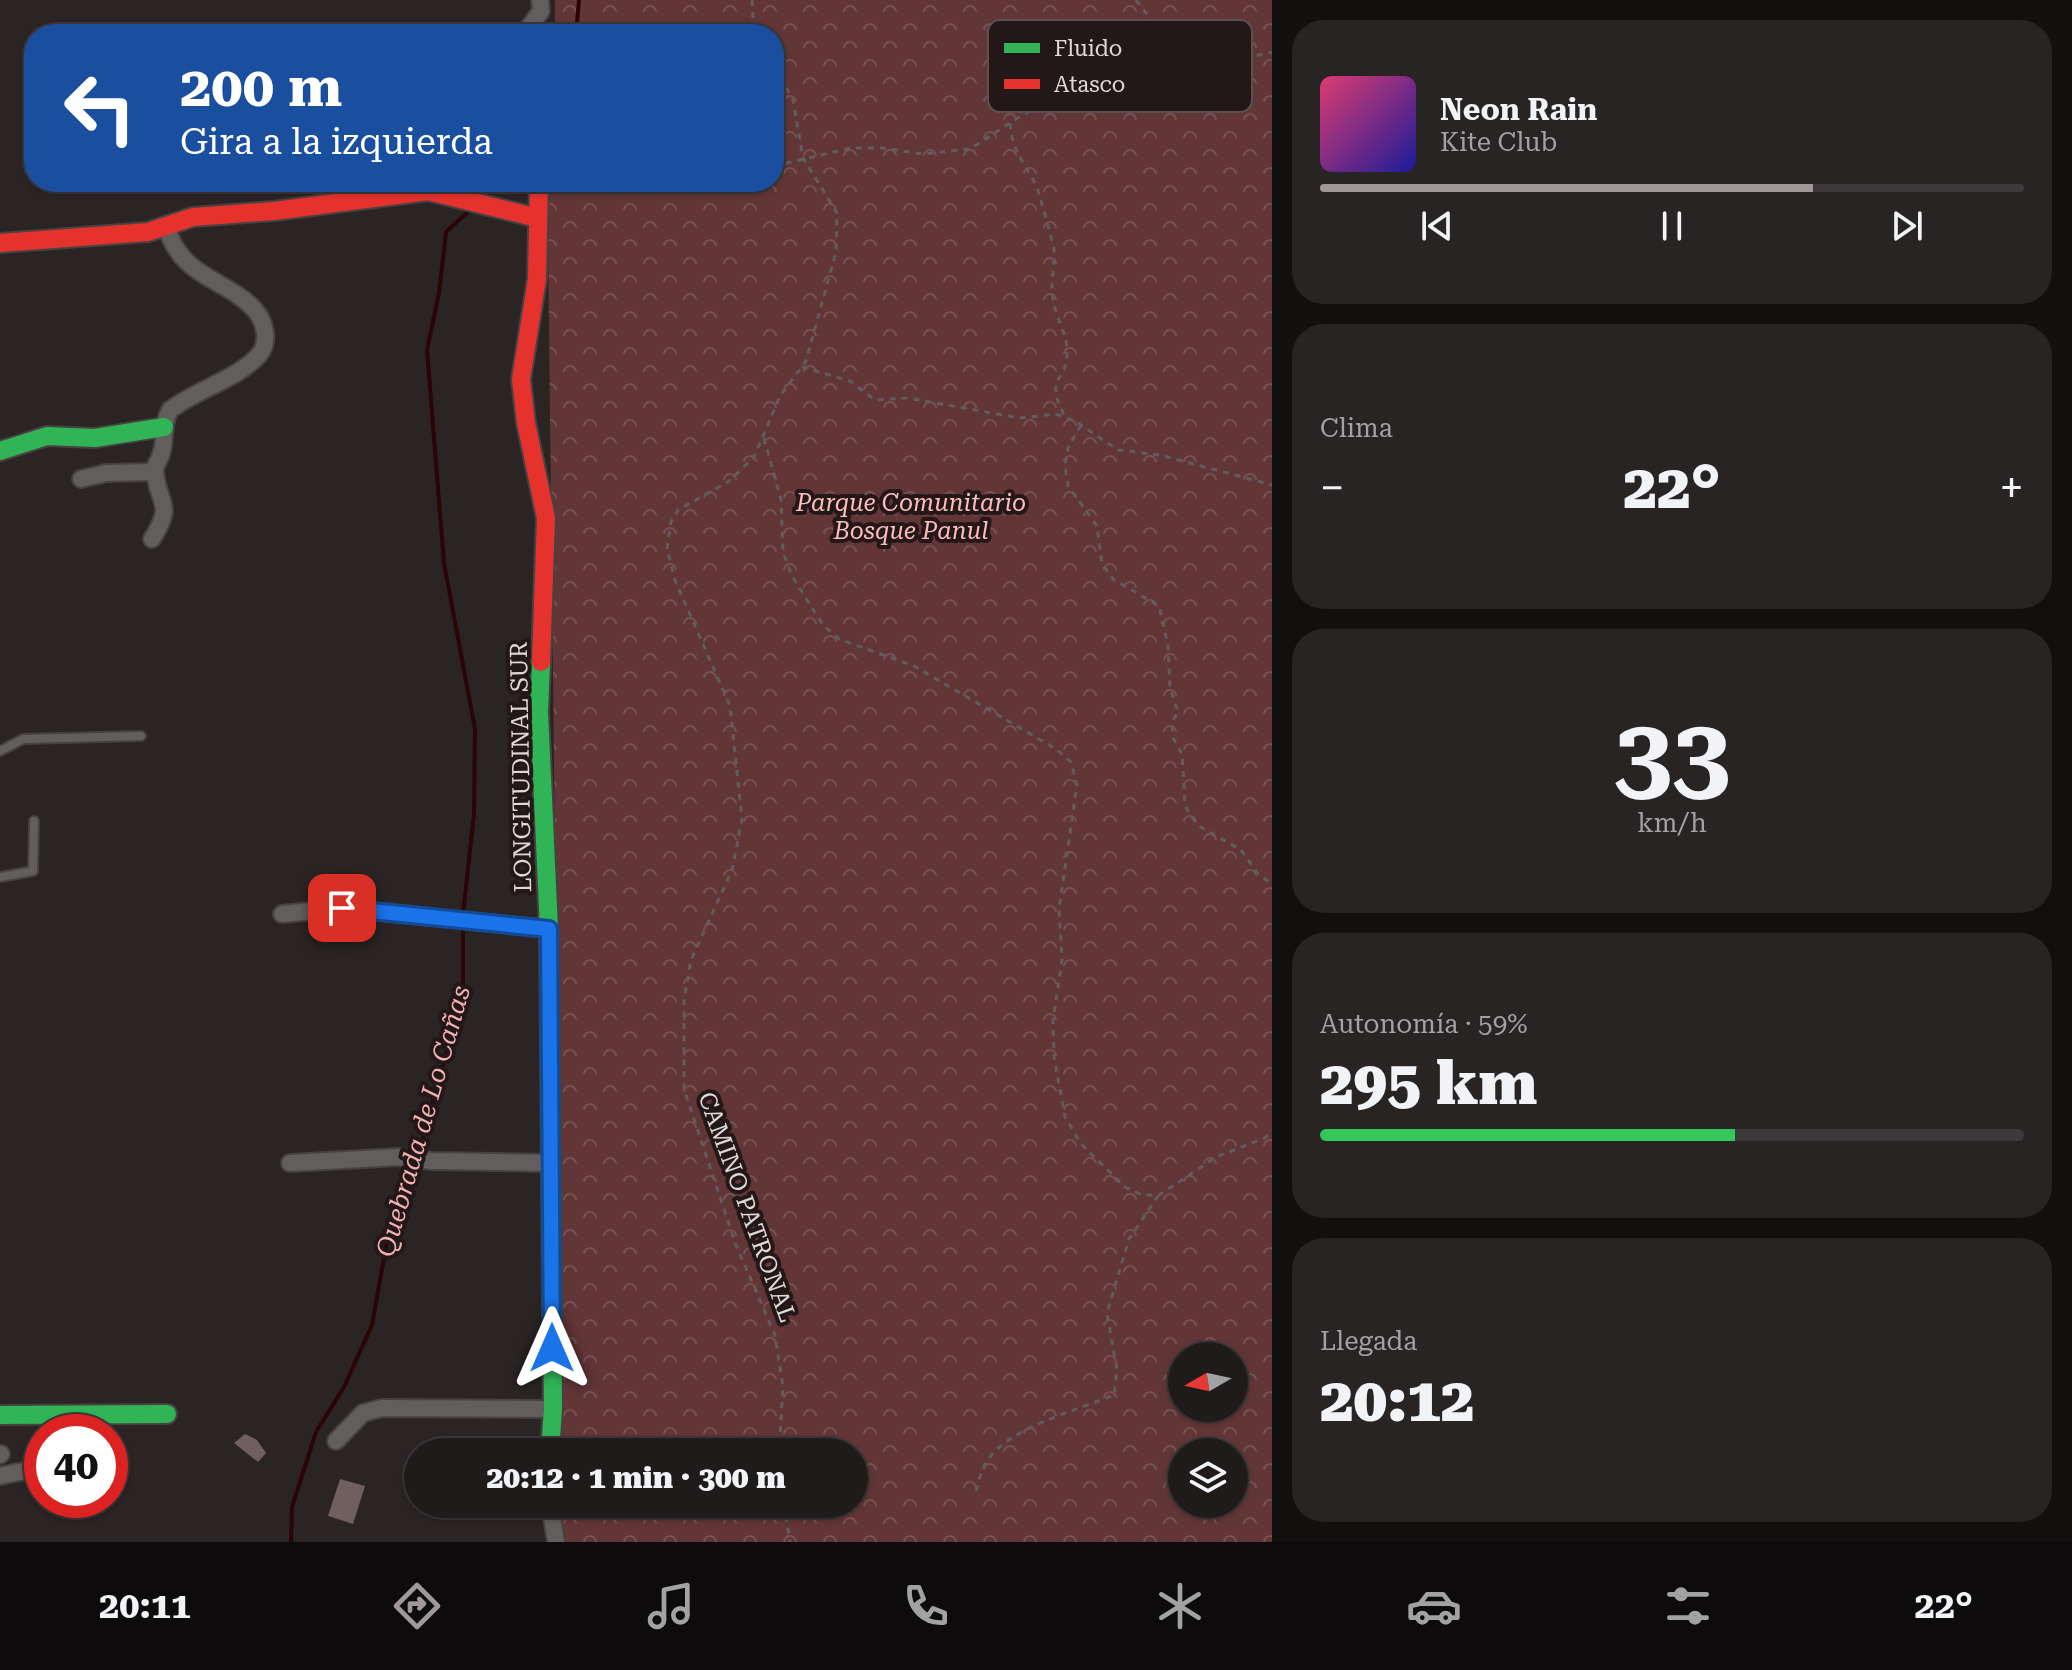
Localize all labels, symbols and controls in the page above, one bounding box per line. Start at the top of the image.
legend [988,20,1252,112]
text: Fluido [1054,36,1122,61]
text: 200 m [180,54,342,120]
icon: left [48,56,152,160]
text: Atasco [1054,72,1125,97]
text: Neon Rain [1440,92,1597,127]
text: Gira a la izquierda [180,121,493,163]
text: Kite Club [1440,127,1557,157]
icon: previous [1415,204,1459,248]
icon: pause [1650,204,1694,248]
icon: next [1885,204,1929,248]
text: Clima [1320,413,1393,443]
text: 22° [1623,452,1721,523]
text: − [1320,462,1345,514]
text: + [1999,462,2024,514]
park label: Parque Comunitario Bosque Panul [795,489,1026,545]
street label: LONGITUDINAL SUR [505,641,537,893]
text: 33 [1614,695,1730,816]
text: km/h [1637,808,1707,838]
pin [308,874,376,942]
icon: arrive [320,886,364,930]
water label: Quebrada de Lo Cañas [370,982,476,1260]
text: Autonomía · 59% [1320,1009,1527,1039]
text: 295 km [1320,1048,1537,1119]
street label: CAMINO PATRONAL [692,1088,802,1326]
position arrow [510,1306,594,1390]
text: Llegada [1320,1326,1417,1356]
north arrow [1168,1342,1248,1422]
map controls [1168,1342,1248,1518]
text: 20:12 [1320,1365,1474,1436]
speed limit sign: 40 [24,1414,128,1518]
button: layers [1168,1438,1248,1518]
text: 20:12 · 1 min · 300 m [486,1460,786,1495]
icon: directions [389,1578,445,1634]
icon: music [643,1578,699,1634]
icon: phone [898,1578,954,1634]
icon: climate [1152,1578,1208,1634]
icon: car [1406,1578,1462,1634]
icon: filters [1660,1578,1716,1634]
text: 20:11 [99,1585,191,1627]
text: 22° [1915,1585,1973,1627]

